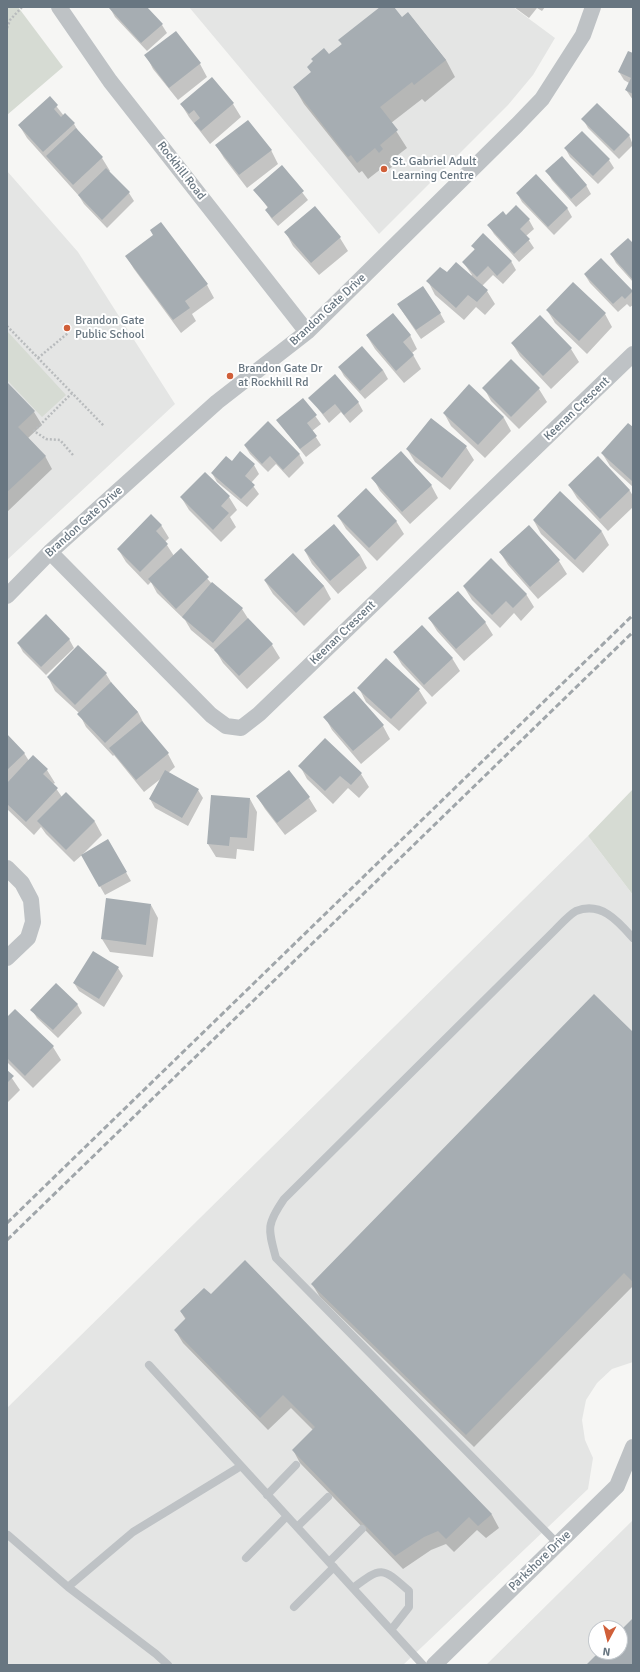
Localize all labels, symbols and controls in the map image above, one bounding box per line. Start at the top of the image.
street label: Rockhill Road [154,139,208,203]
place label: St. Gabriel Adult Learning Centre [392,155,477,183]
marker: St. Gabriel Adult Learning Centre [379,164,389,174]
street label: Brandon Gate Drive [287,271,369,349]
place label: Brandon Gate Public School [75,314,145,342]
marker: Brandon Gate Public School [62,323,72,333]
place label: Brandon Gate Dr at Rockhill Rd [238,362,322,390]
marker: Brandon Gate Dr at Rockhill Rd [225,371,235,381]
street label: Keenan Crescent [541,374,613,444]
street label: Brandon Gate Drive [42,484,126,560]
street label: Keenan Crescent [307,598,379,668]
street label: Parkshore Drive [506,1528,574,1594]
north arrow [588,1620,628,1660]
text: N [602,1644,611,1658]

